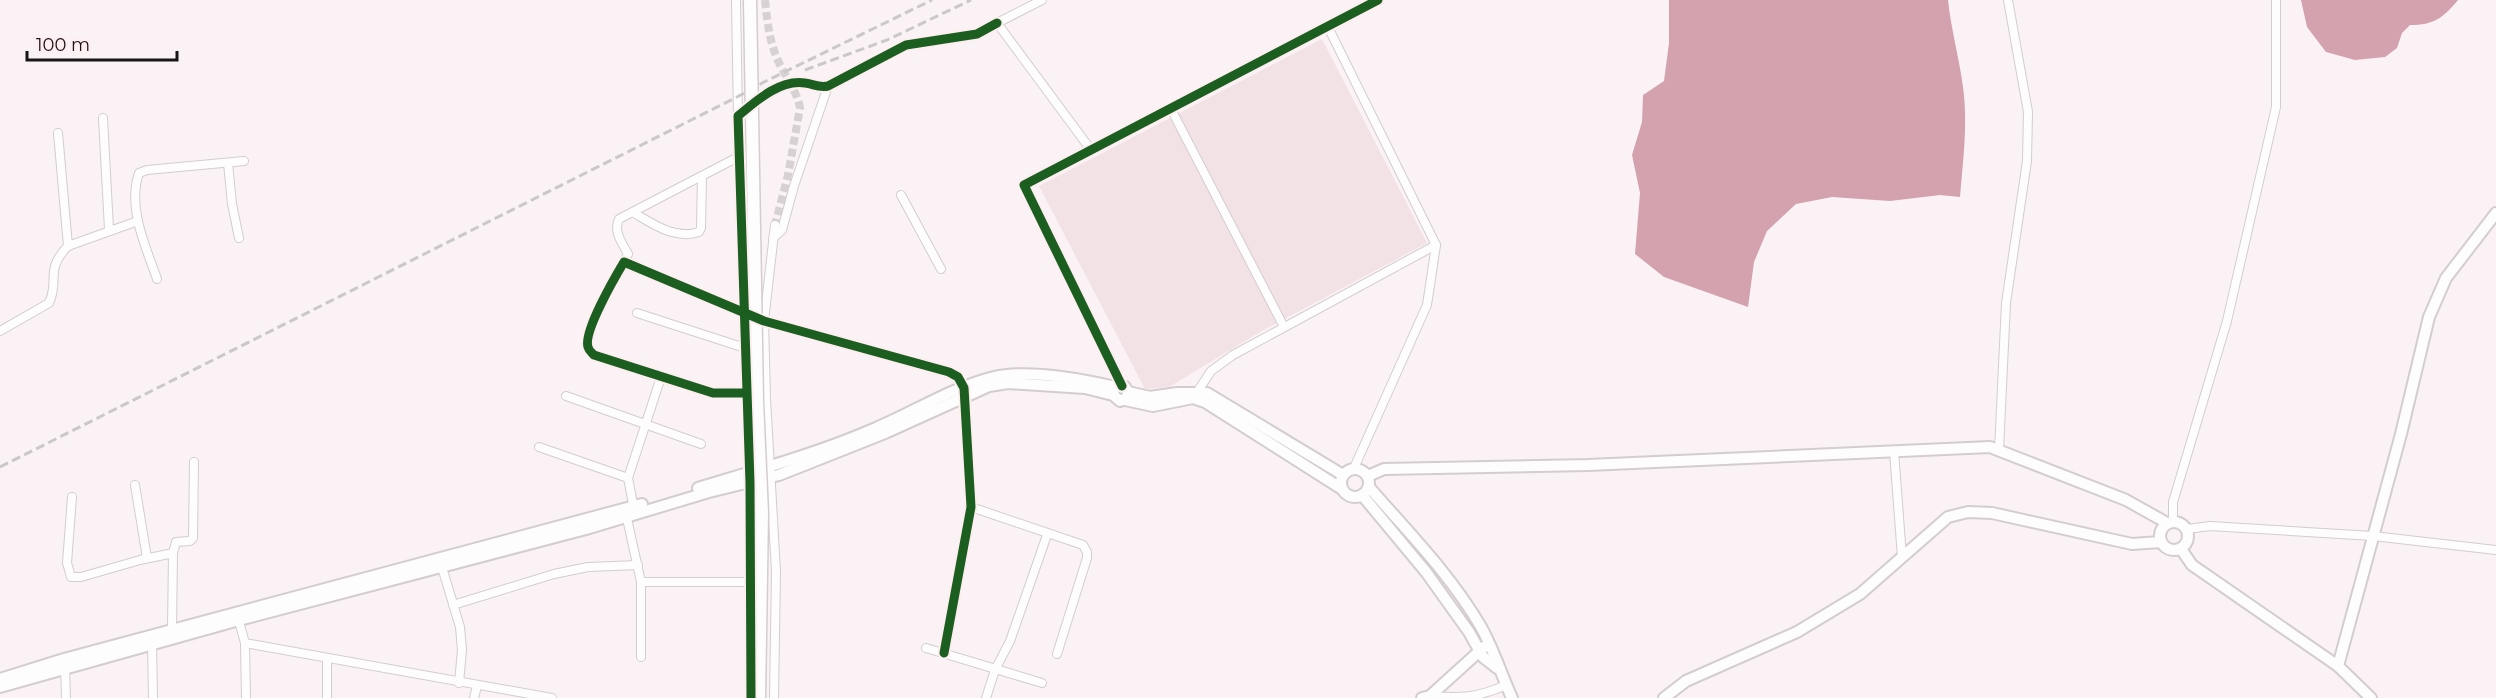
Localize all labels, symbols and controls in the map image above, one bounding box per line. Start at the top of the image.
scale bar [27,24,177,62]
text: 100 m [36,34,90,56]

